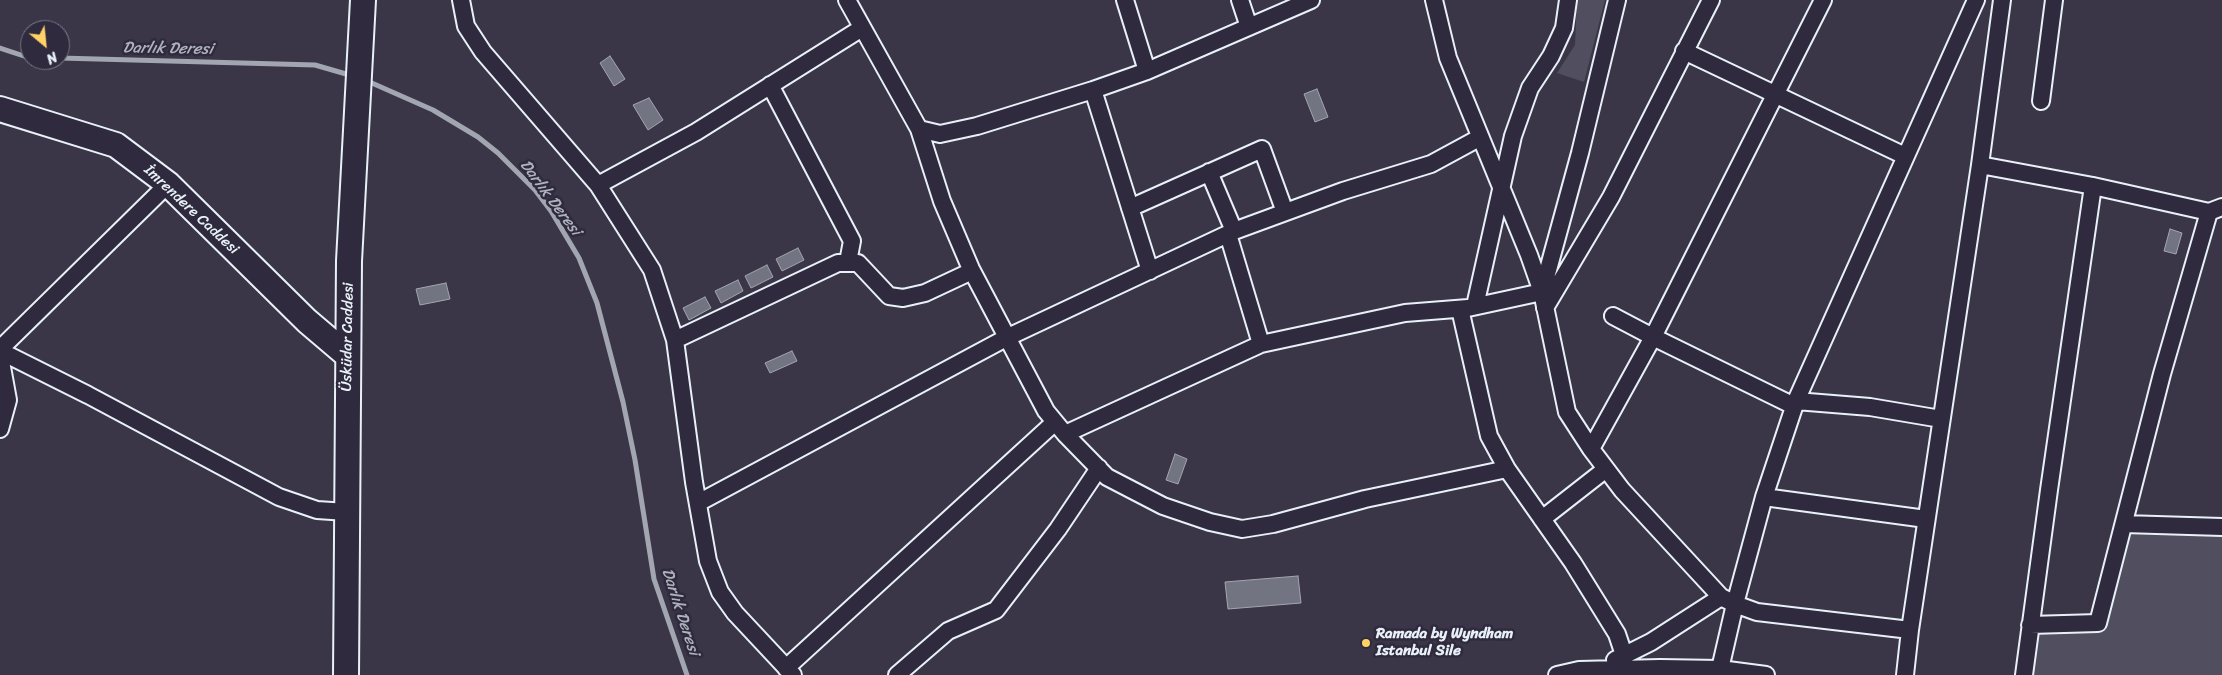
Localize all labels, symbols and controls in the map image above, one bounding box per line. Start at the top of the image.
north arrow [20,20,70,70]
water label: Darlık Deresi [123,39,213,59]
text: N [42,44,62,71]
water label: Darlık Deresi [515,156,585,240]
street label: İmrendere Caddesi [140,161,242,259]
street label: Üsküdar Caddesi [338,282,358,392]
water label: Darlık Deresi [657,566,703,658]
place label: Ramada by Wyndham Istanbul Sile [1376,625,1513,660]
marker: Ramada by Wyndham Istanbul Sile [1360,637,1372,649]

